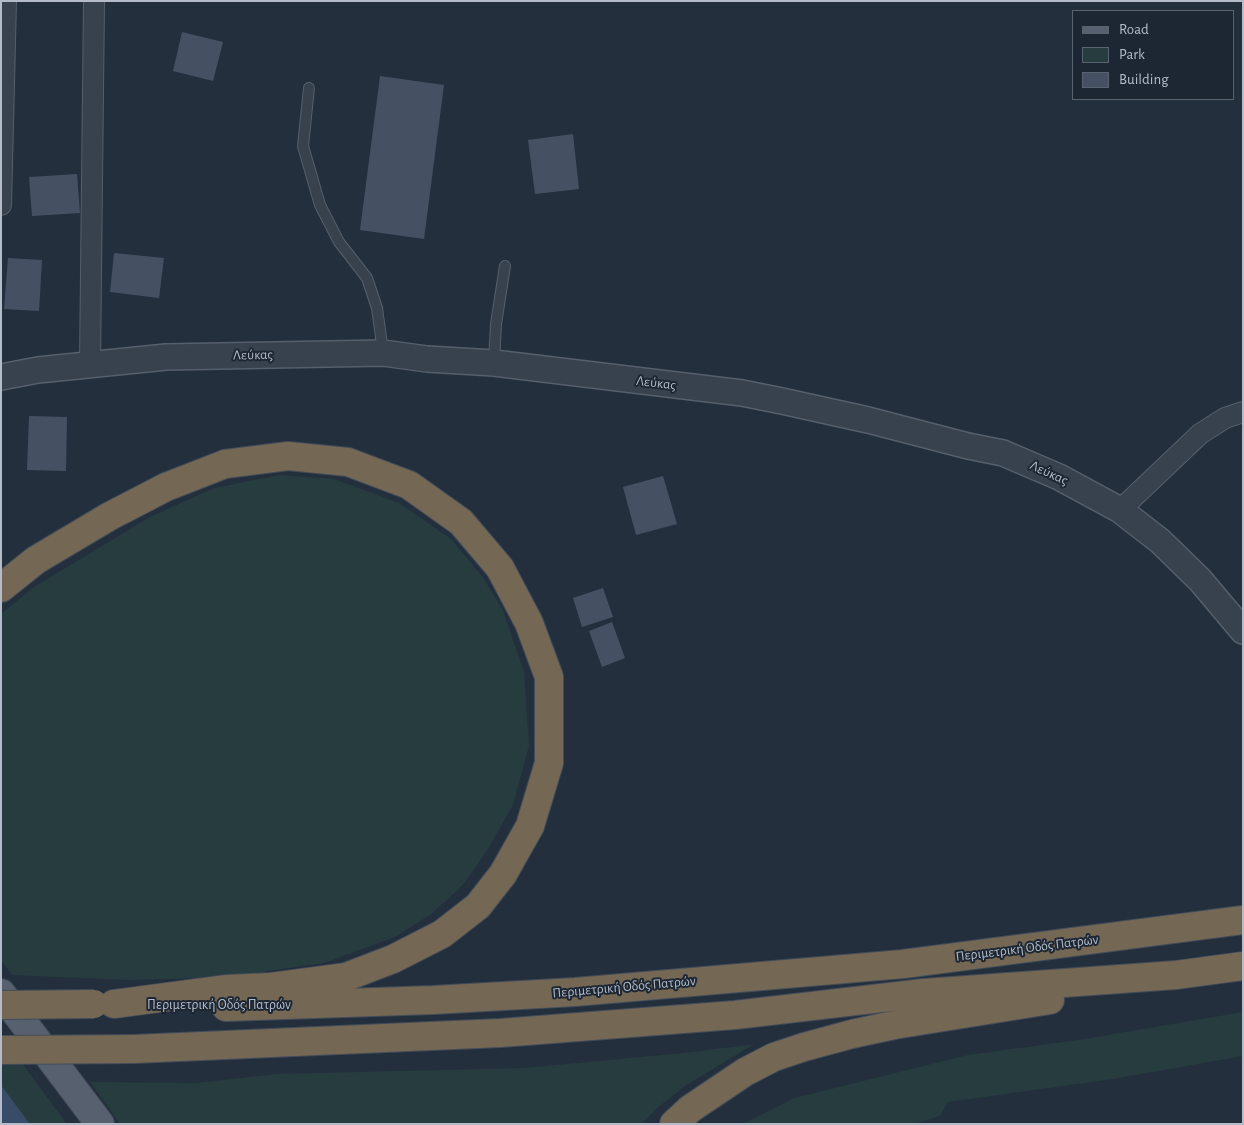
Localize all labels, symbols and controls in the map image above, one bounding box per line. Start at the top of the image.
legend [1072,10,1234,100]
text: Road [1119,22,1149,37]
text: Park [1119,47,1145,62]
text: Building [1119,72,1169,87]
street label: Λεύκας [233,346,273,364]
street label: Λεύκας [635,372,677,394]
street label: Λεύκας [1027,457,1071,489]
street label: Περιμετρική Οδός Πατρών [955,931,1099,965]
street label: Περιμετρική Οδός Πατρών [552,972,696,1002]
street label: Περιμετρική Οδός Πατρών [147,997,291,1013]

